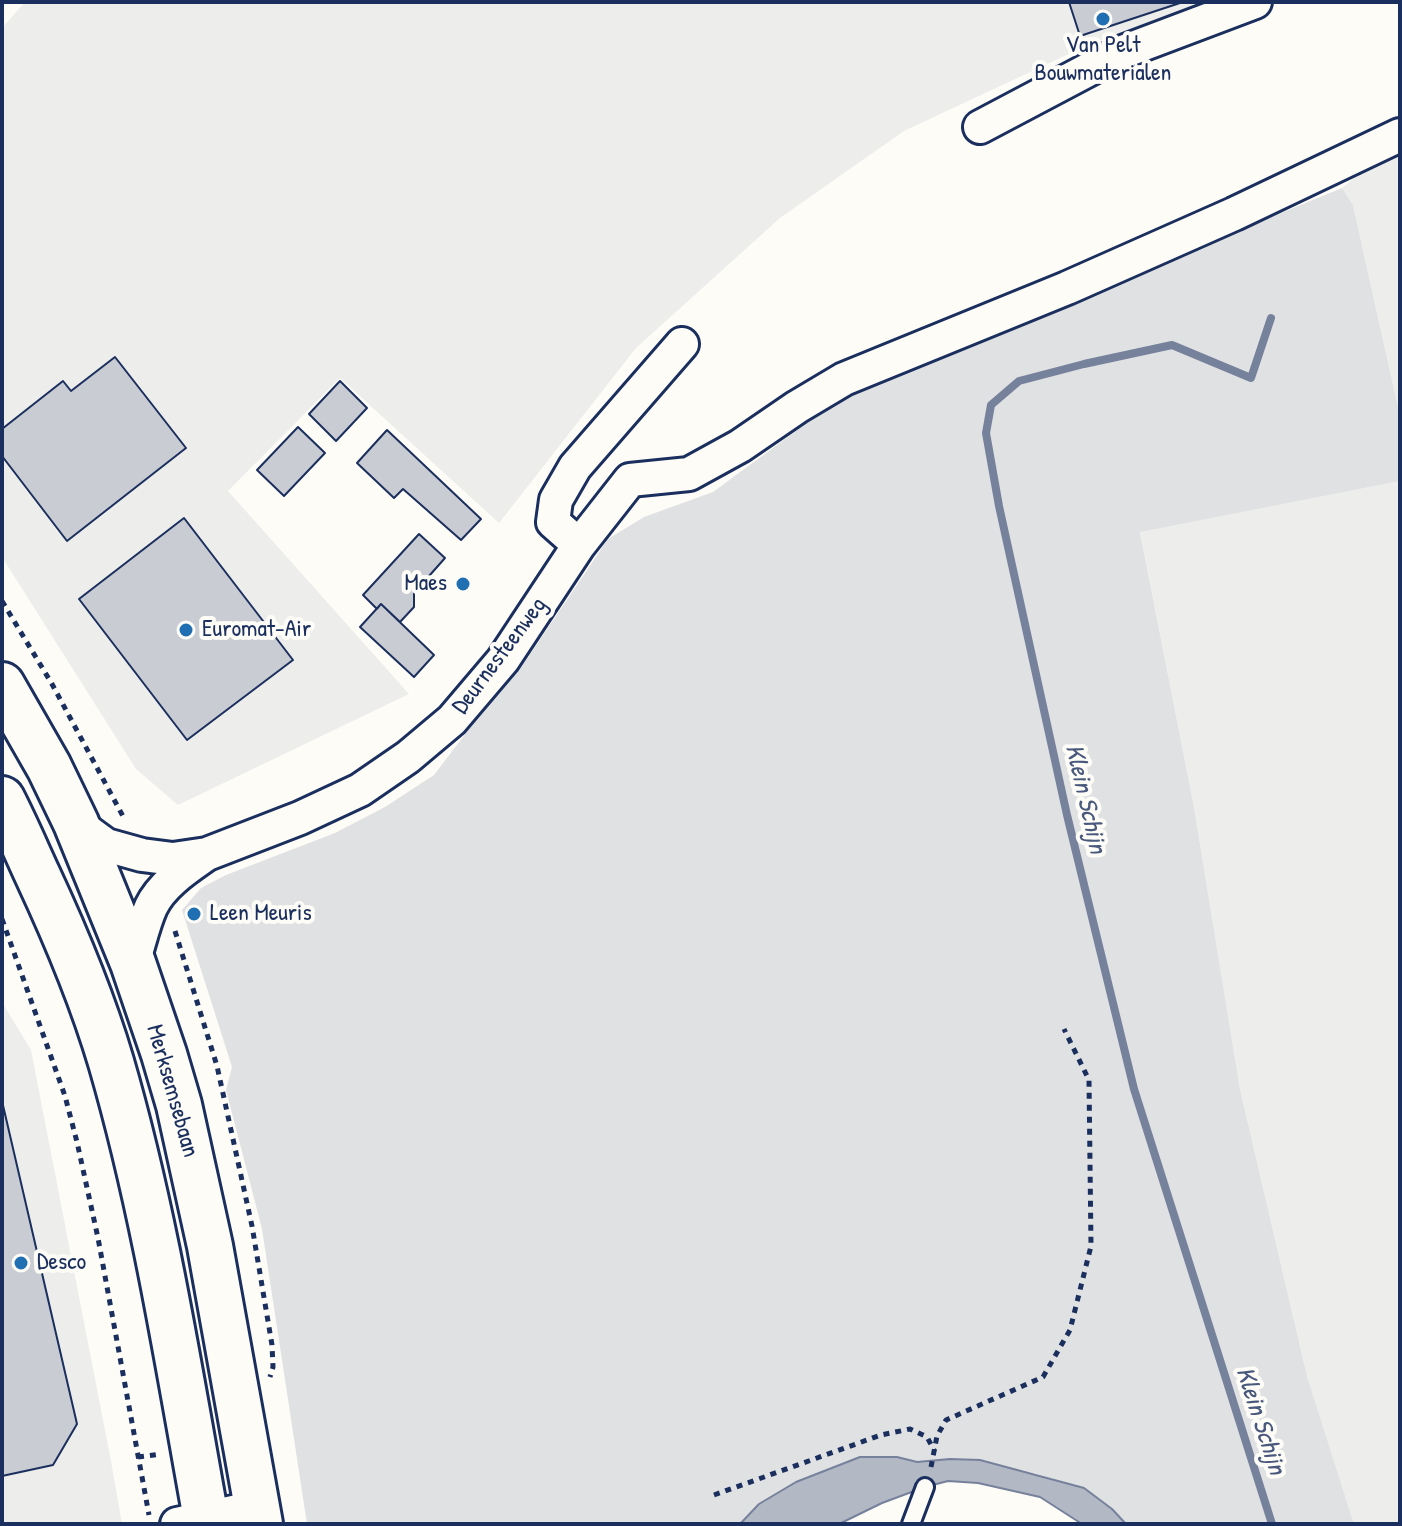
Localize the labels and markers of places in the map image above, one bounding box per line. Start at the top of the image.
marker: Van Pelt Bouwmaterialen [1094,10,1112,28]
place label: Van Pelt Bouwmaterialen [1035,32,1171,88]
place label: Maes [405,570,447,598]
marker: Maes [454,575,472,593]
place label: Euromat-Air [202,616,311,644]
marker: Euromat-Air [177,621,195,639]
place label: Leen Meuris [210,900,312,928]
marker: Leen Meuris [185,905,203,923]
place label: Desco [37,1249,86,1277]
marker: Desco [12,1254,30,1272]

